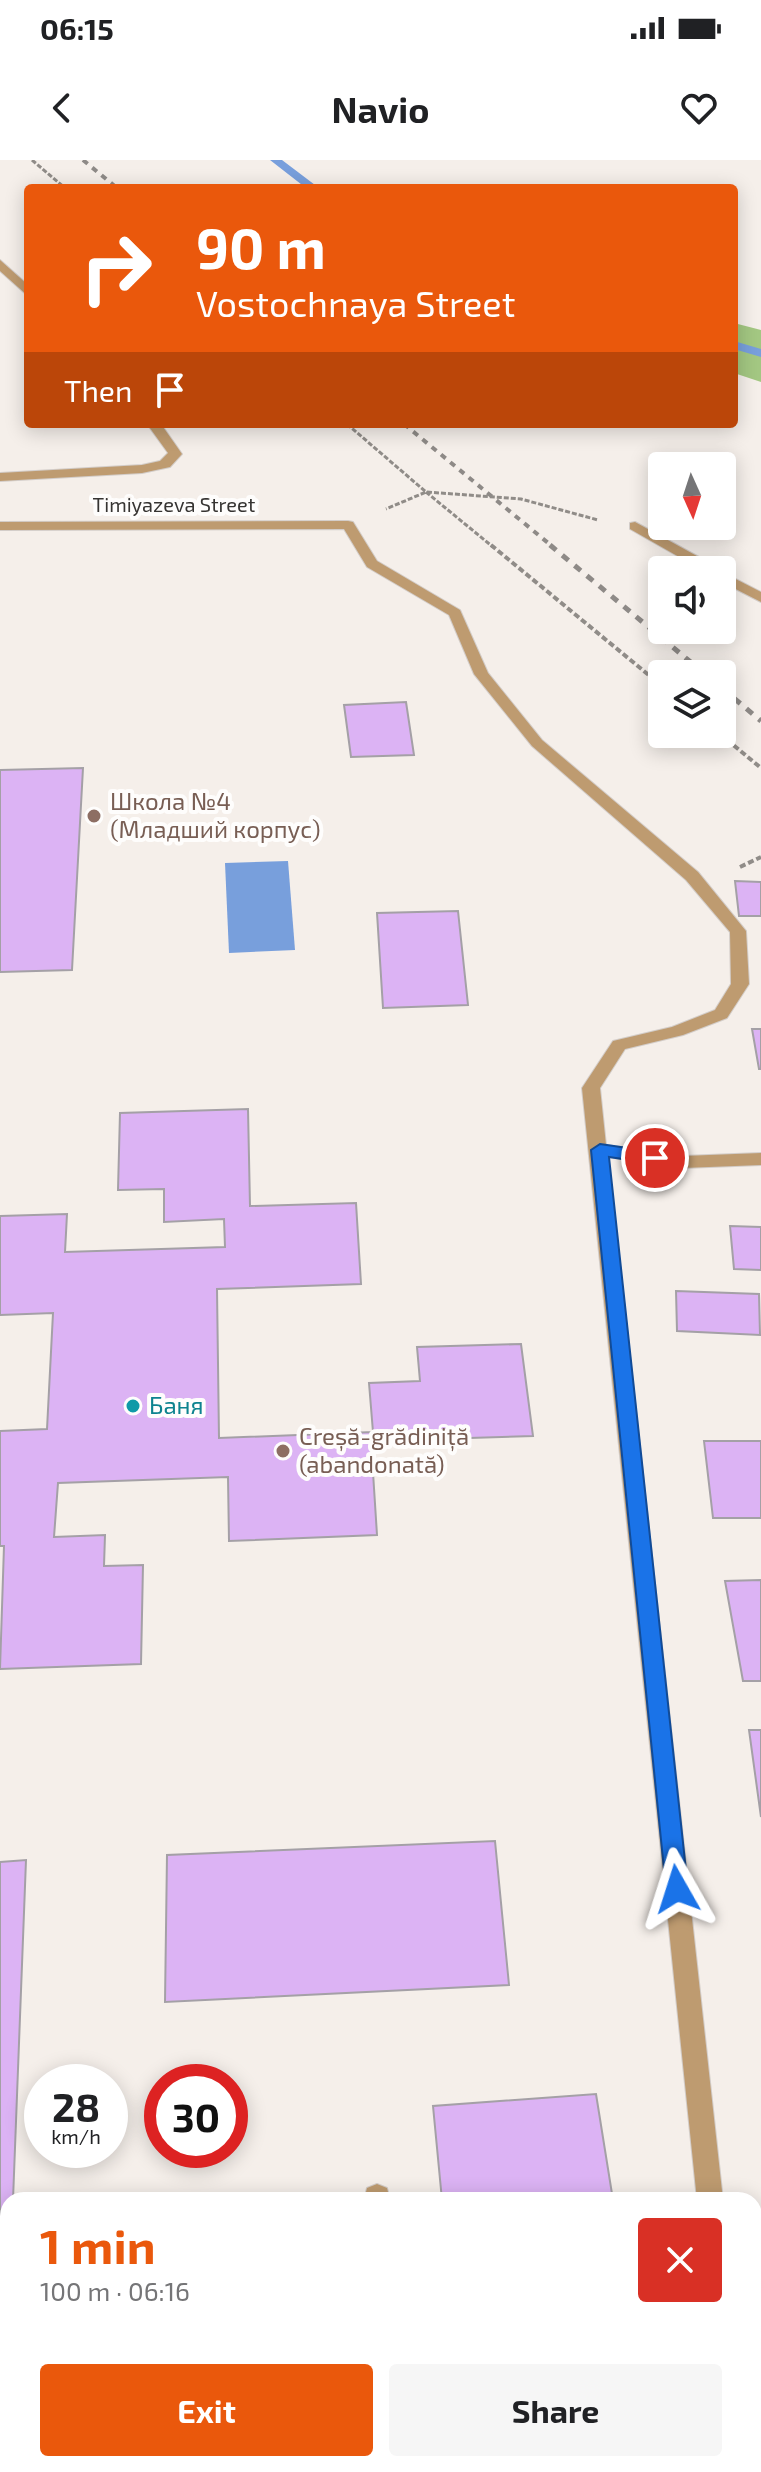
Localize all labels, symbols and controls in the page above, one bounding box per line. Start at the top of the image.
text: 06:15 [40,10,114,46]
icon: back [40,86,84,130]
icon: heart [677,86,721,130]
text: Navio [332,87,429,130]
text: 90 m [196,213,326,280]
icon: right [64,216,168,320]
text: Vostochnaya Street [196,281,515,324]
icon: arrive [148,368,192,412]
text: Then [64,372,132,408]
north arrow [648,452,736,540]
map controls [648,452,736,748]
street label: Timiyazeva Street [93,492,256,516]
button: sound [648,556,736,644]
button: layers [648,660,736,748]
place label: Школа №4 (Младший корпус) [110,786,321,844]
marker: Школа №4 (Младший корпус) [85,807,103,825]
pin [621,1124,689,1192]
icon: arrive [633,1136,677,1180]
place label: Баня [149,1390,204,1419]
marker: Баня [124,1397,142,1415]
place label: Creșă-grădiniță (abandonată) [299,1421,469,1478]
marker: Creșă-grădiniță (abandonată) [274,1442,292,1460]
position arrow [635,1847,719,1931]
speed limit sign: 30 [144,2064,248,2168]
text: 28 [52,2082,100,2130]
text: km/h [51,2124,101,2148]
text: 1 min [40,2216,156,2274]
button: close [638,2218,722,2302]
text: 100 m · 06:16 [40,2275,190,2306]
button: Exit [40,2364,373,2456]
button: Share [389,2364,722,2456]

